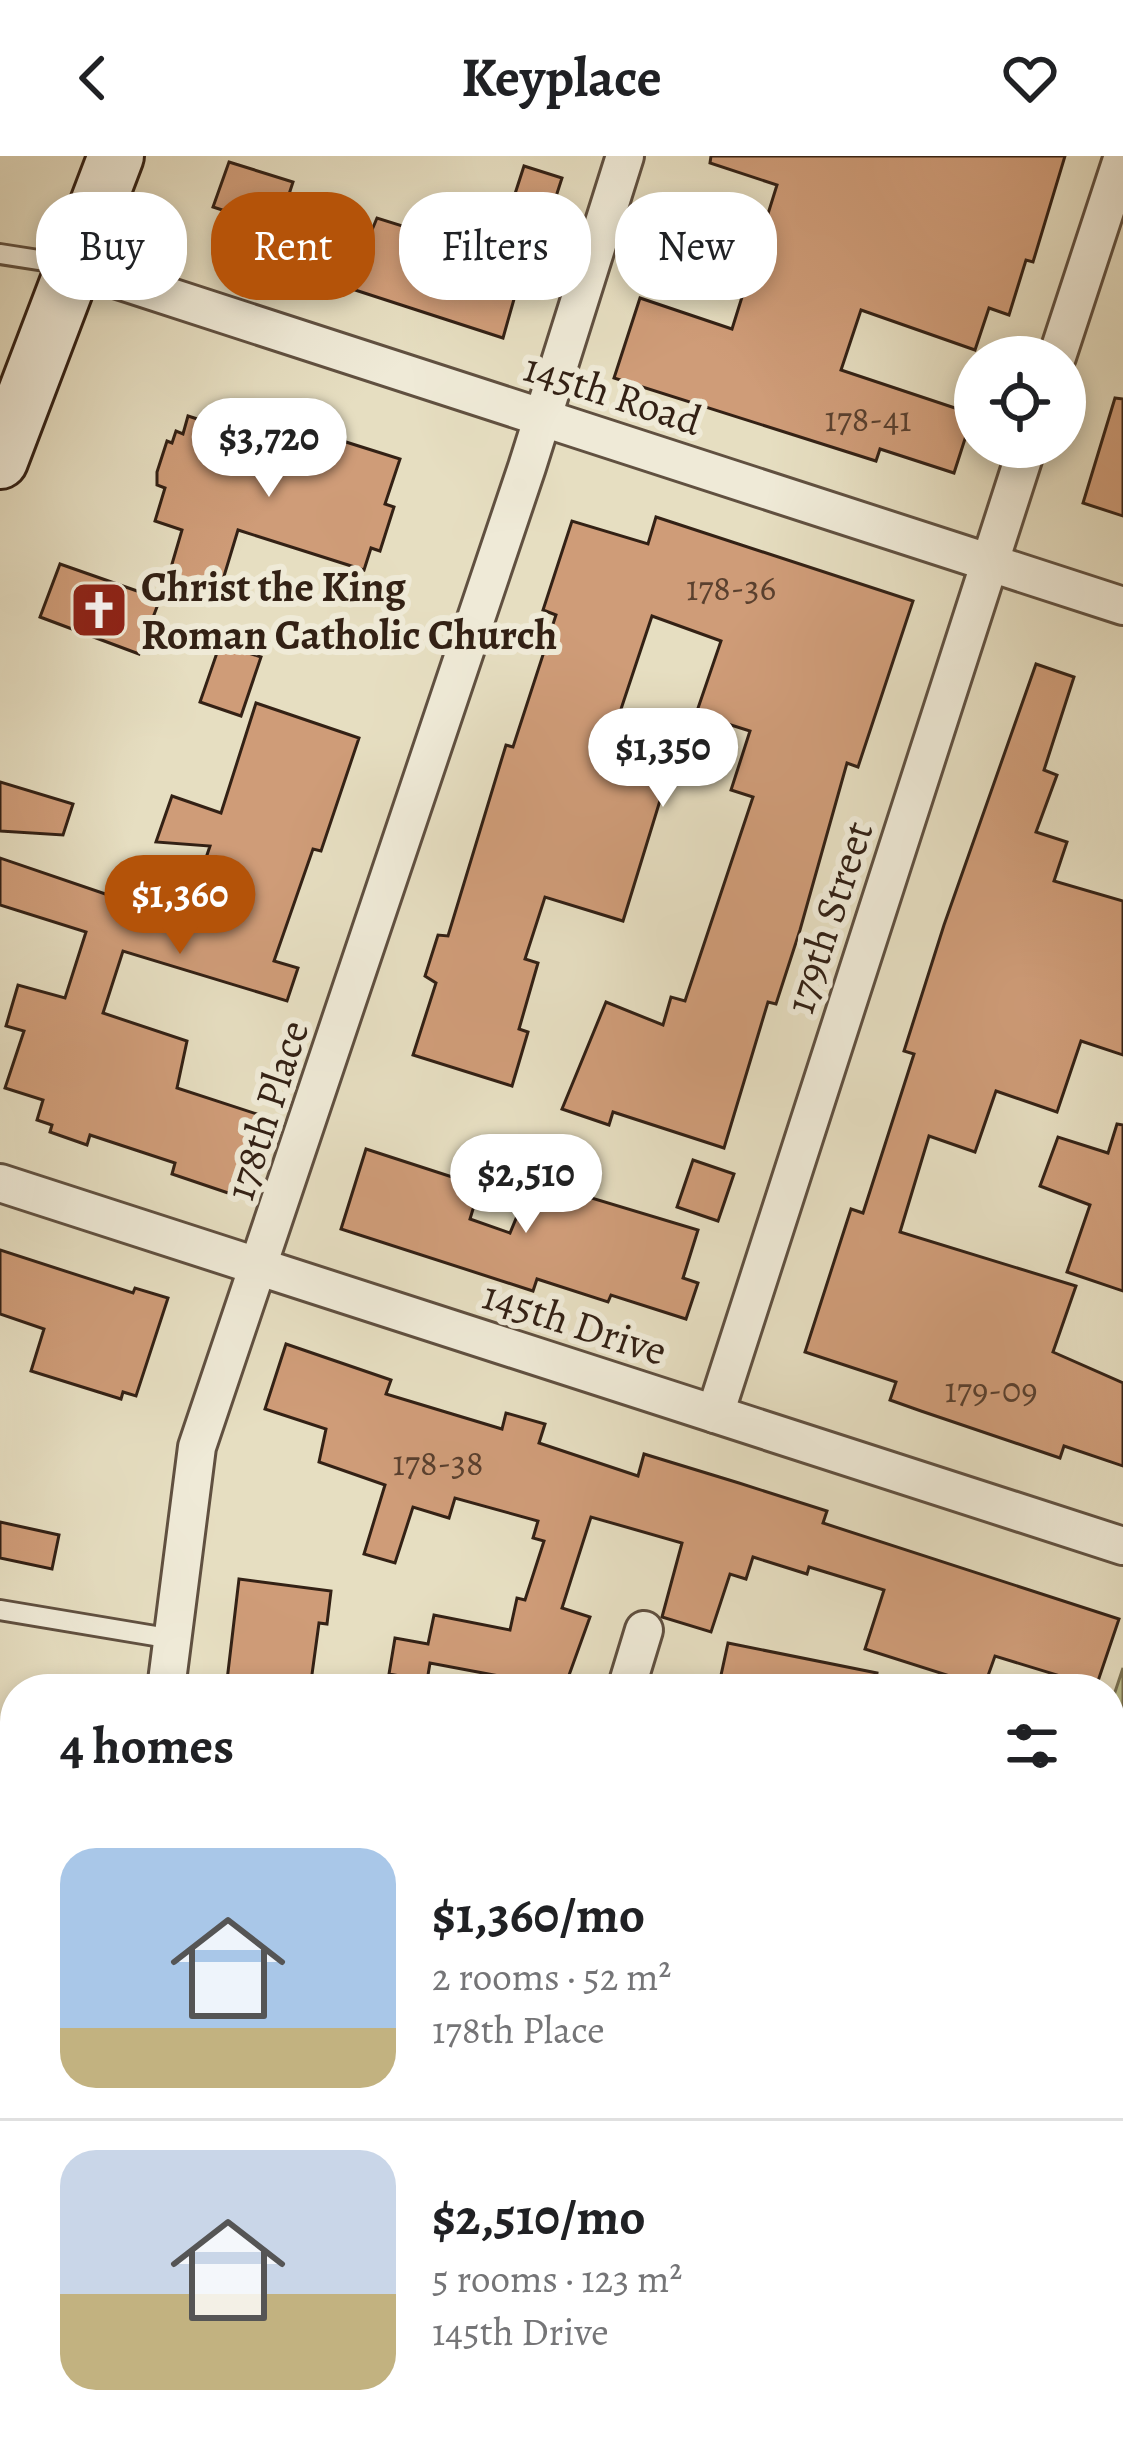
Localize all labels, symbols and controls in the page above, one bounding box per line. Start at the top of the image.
text: Keyplace [461,41,662,115]
icon: back [60,45,126,111]
icon: heart [997,45,1063,111]
chip: Buy [36,192,187,300]
chip: Rent [211,192,375,300]
chip: Filters [399,192,591,300]
chip: New [615,192,777,300]
map controls [954,336,1086,468]
button: locate [954,336,1086,468]
street label: 145th Road [517,338,709,449]
house number: 178-41 [824,394,912,443]
pin: $3,720 [171,398,367,500]
text: $3,720 [219,410,319,463]
place label: Christ the King Roman Catholic Church [141,558,557,663]
house number: 178-36 [686,563,776,612]
church icon: Christ the King Roman Catholic Church [68,579,130,641]
pin: $1,350 [565,708,761,810]
text: $1,350 [615,720,711,773]
street label: 179th Street [771,814,886,1021]
pin: $1,360 [82,855,278,957]
text: $1,360 [131,867,229,920]
street label: 178th Place [211,1013,322,1207]
pin: $2,510 [428,1134,624,1236]
text: $2,510 [477,1146,575,1199]
street label: 145th Drive [476,1266,674,1379]
house number: 179-09 [944,1365,1038,1414]
house number: 178-38 [392,1438,484,1487]
text: 4 homes [60,1711,234,1781]
icon: filters [999,1713,1065,1779]
text: $1,360/mo [432,1880,645,1950]
icon: home [156,1896,300,2040]
text: 2 rooms · 52 m² [432,1950,671,2003]
text: 178th Place [432,2003,605,2056]
text: $2,510/mo [432,2182,646,2252]
icon: home [156,2198,300,2342]
text: 5 rooms · 123 m² [432,2252,682,2305]
text: 145th Drive [432,2305,609,2358]

